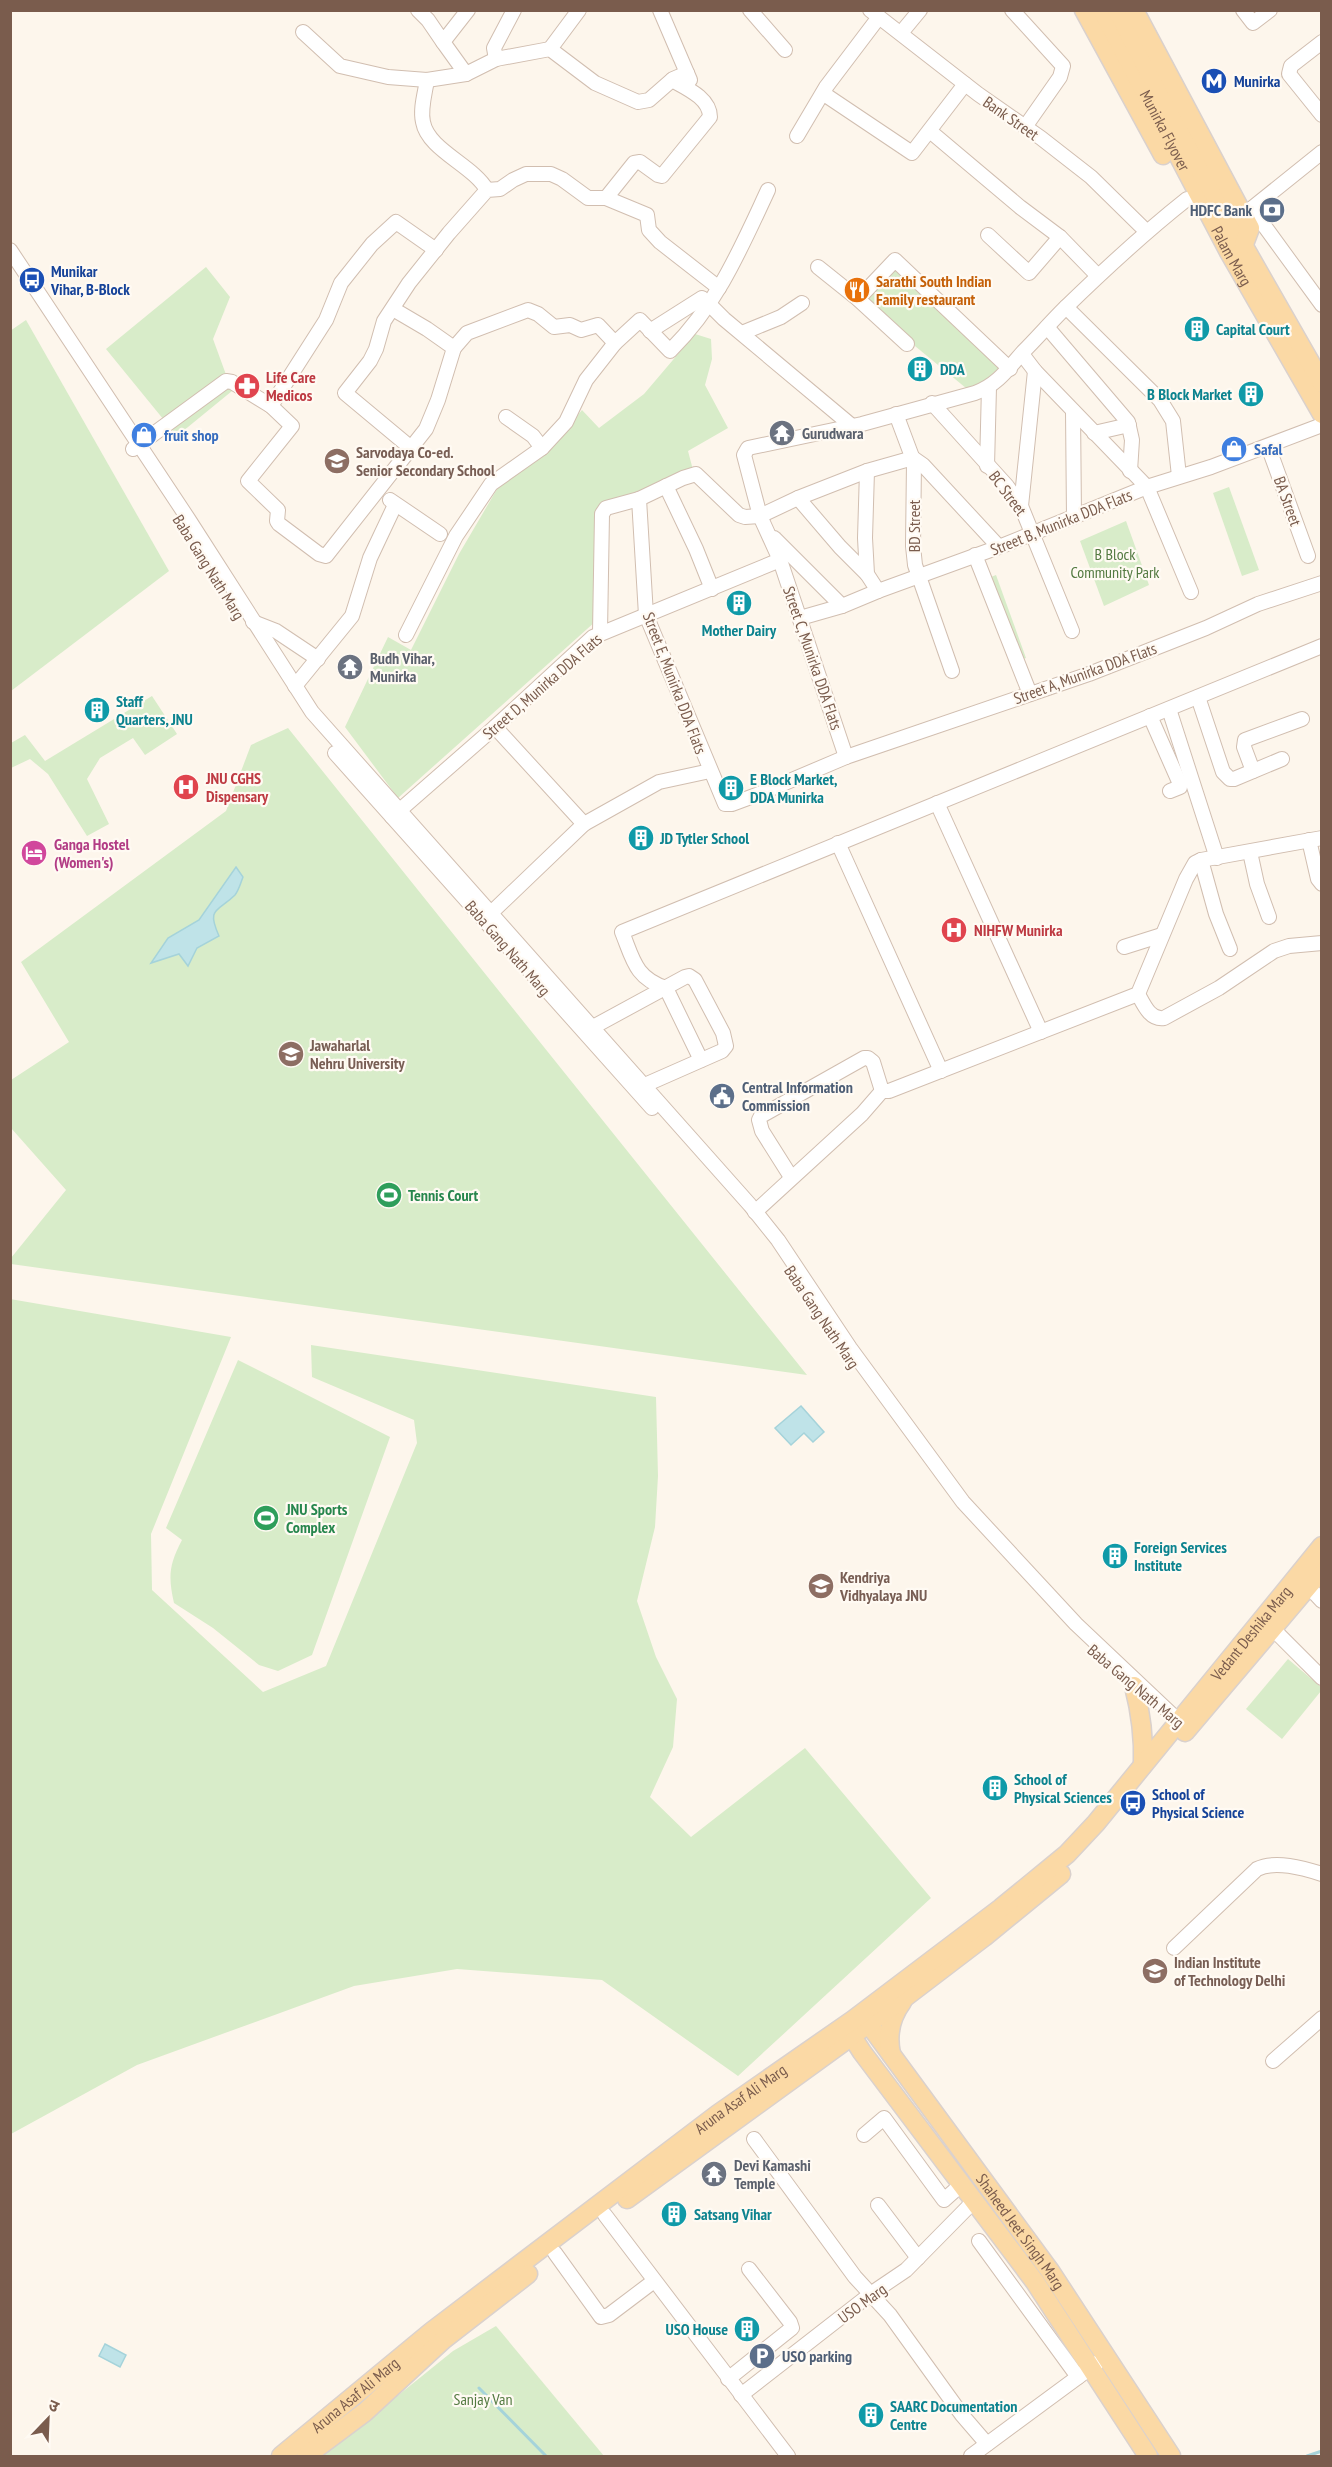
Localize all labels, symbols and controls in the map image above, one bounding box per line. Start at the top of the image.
metro station icon: Munirka [1199,66,1229,96]
place label: Munirka [1234,71,1281,91]
street label: Munirka Flyover [1136,87,1195,175]
street label: Bank Street [979,92,1043,145]
bank icon: HDFC Bank [1257,195,1287,225]
place label: HDFC Bank [1190,200,1252,220]
street label: Palam Marg [1207,223,1256,289]
place label: Munikar Vihar, B-Block [50,261,130,299]
bus stop icon: Munikar Vihar, B-Block [17,265,47,295]
place label: Sarathi South Indian Family restaurant [876,271,992,309]
restaurant icon: Sarathi South Indian Family restaurant [842,275,872,305]
building icon: Capital Court [1182,314,1212,344]
place label: Capital Court [1216,319,1290,339]
building icon: DDA [905,354,935,384]
place label: DDA [940,359,966,379]
place label: Life Care Medicos [266,367,316,405]
pharmacy icon: Life Care Medicos [232,371,262,401]
building icon: B Block Market [1236,379,1266,409]
place label: B Block Market [1147,384,1232,404]
temple icon: Gurudwara [767,418,797,448]
shop icon: fruit shop [129,420,159,450]
place label: Gurudwara [802,423,864,443]
place label: fruit shop [164,425,219,445]
shop icon: Safal [1219,434,1249,464]
place label: Safal [1254,439,1283,459]
place label: Sarvodaya Co-ed. Senior Secondary School [356,442,495,480]
school or university icon: Sarvodaya Co-ed. Senior Secondary School [322,446,352,476]
street label: BC Street [985,467,1032,520]
street label: BA Street [1270,474,1306,529]
street label: Street B, Munirka DDA Flats [987,484,1135,560]
street label: BD Street [904,499,924,552]
street label: Baba Gang Nath Marg [169,511,249,623]
park label: B Block Community Park [1070,544,1160,582]
street label: Street C, Munirka DDA Flats [779,584,847,732]
building icon: Mother Dairy [724,588,754,618]
street label: Street E, Munirka DDA Flats [639,609,711,757]
place label: Mother Dairy [702,620,777,640]
street label: Street D, Munirka DDA Flats [478,629,606,743]
street label: Street A, Munirka DDA Flats [1011,638,1159,708]
place label: Budh Vihar, Munirka [370,648,435,686]
temple icon: Budh Vihar, Munirka [335,652,365,682]
place label: Staff Quarters, JNU [116,691,193,729]
building icon: Staff Quarters, JNU [82,695,112,725]
place label: JNU CGHS Dispensary [205,768,269,806]
place label: E Block Market, DDA Munirka [750,769,837,807]
hospital icon: JNU CGHS Dispensary [171,772,201,802]
building icon: E Block Market, DDA Munirka [716,773,746,803]
building icon: JD Tytler School [626,823,656,853]
place label: JD Tytler School [659,828,749,848]
place label: Ganga Hostel (Women's) [54,834,130,872]
hotel icon: Ganga Hostel (Women's) [19,838,49,868]
street label: Baba Gang Nath Marg [461,896,555,1000]
hospital icon: NIHFW Munirka [939,915,969,945]
place label: NIHFW Munirka [974,920,1063,940]
place label: Jawaharlal Nehru University [309,1035,405,1073]
school or university icon: Jawaharlal Nehru University [276,1039,306,1069]
place label: Central Information Commission [742,1077,853,1115]
public building icon: Central Information Commission [707,1081,737,1111]
sports icon: Tennis Court [374,1180,404,1210]
place label: Tennis Court [408,1185,479,1205]
street label: Baba Gang Nath Marg [780,1262,864,1372]
place label: JNU Sports Complex [285,1499,348,1537]
sports icon: JNU Sports Complex [251,1503,281,1533]
place label: Foreign Services Institute [1134,1537,1227,1575]
building icon: Foreign Services Institute [1100,1541,1130,1571]
place label: Kendriya Vidhyalaya JNU [839,1567,927,1605]
school or university icon: Kendriya Vidhyalaya JNU [806,1571,836,1601]
street label: Vedant Deshika Marg [1206,1582,1295,1685]
street label: Baba Gang Nath Marg [1084,1640,1188,1732]
place label: School of Physical Sciences [1014,1769,1112,1807]
building icon: School of Physical Sciences [980,1773,1010,1803]
place label: School of Physical Science [1152,1784,1244,1822]
bus stop icon: School of Physical Science [1118,1788,1148,1818]
place label: Indian Institute of Technology Delhi [1174,1952,1286,1990]
school or university icon: Indian Institute of Technology Delhi [1140,1956,1170,1986]
street label: Aruna Asaf Ali Marg [690,2060,790,2138]
place label: Devi Kamashi Temple [734,2155,811,2193]
temple icon: Devi Kamashi Temple [699,2159,729,2189]
street label: Shaheed Jeet Singh Marg [972,2170,1069,2293]
building icon: Satsang Vihar [659,2199,689,2229]
place label: Satsang Vihar [694,2204,772,2224]
street label: USO Marg [834,2279,890,2327]
building icon: USO House [732,2314,762,2344]
place label: USO House [666,2319,728,2339]
parking icon: USO parking [747,2341,777,2371]
place label: USO parking [782,2346,852,2366]
street label: Aruna Asaf Ali Marg [307,2353,403,2437]
north arrow [18,2389,78,2449]
park label: Sanjay Van [454,2389,512,2409]
text: उ [46,2394,63,2416]
place label: SAARC Documentation Centre [890,2396,1017,2434]
building icon: SAARC Documentation Centre [856,2400,886,2430]

